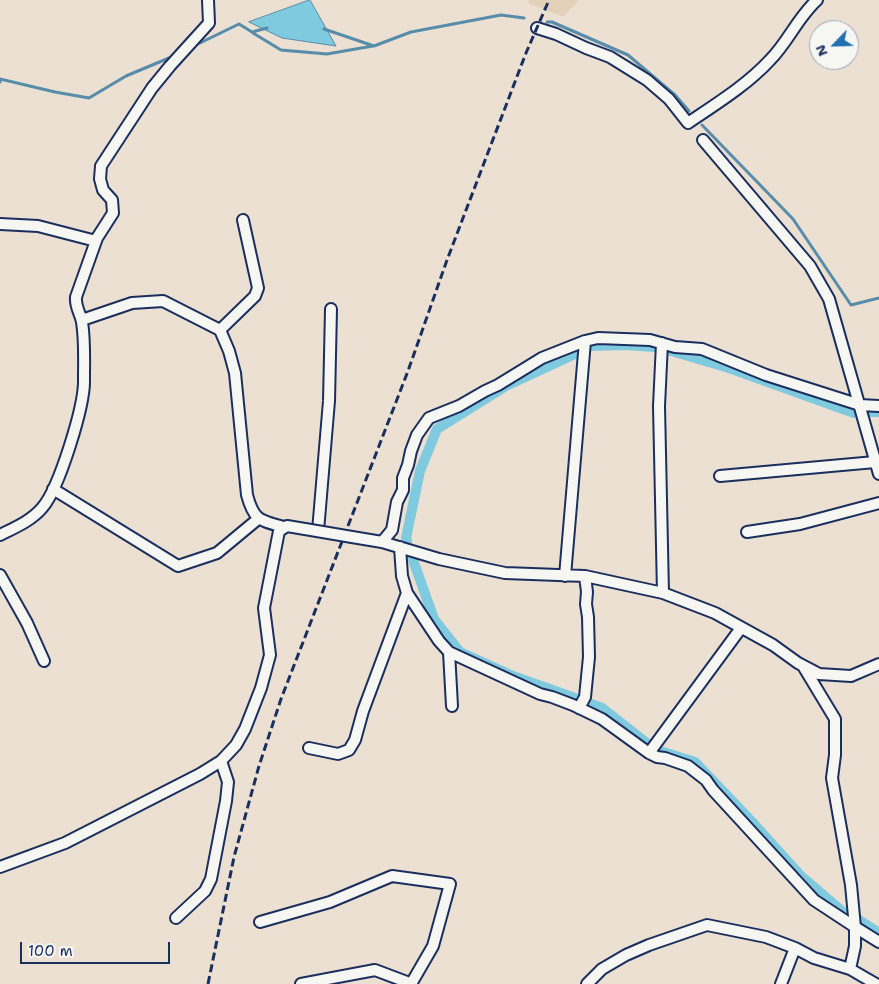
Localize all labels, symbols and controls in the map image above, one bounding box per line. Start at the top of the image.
north arrow [809,20,859,70]
text: N [811,42,832,59]
scale bar [22,932,172,964]
text: 100 m [28,941,73,961]

